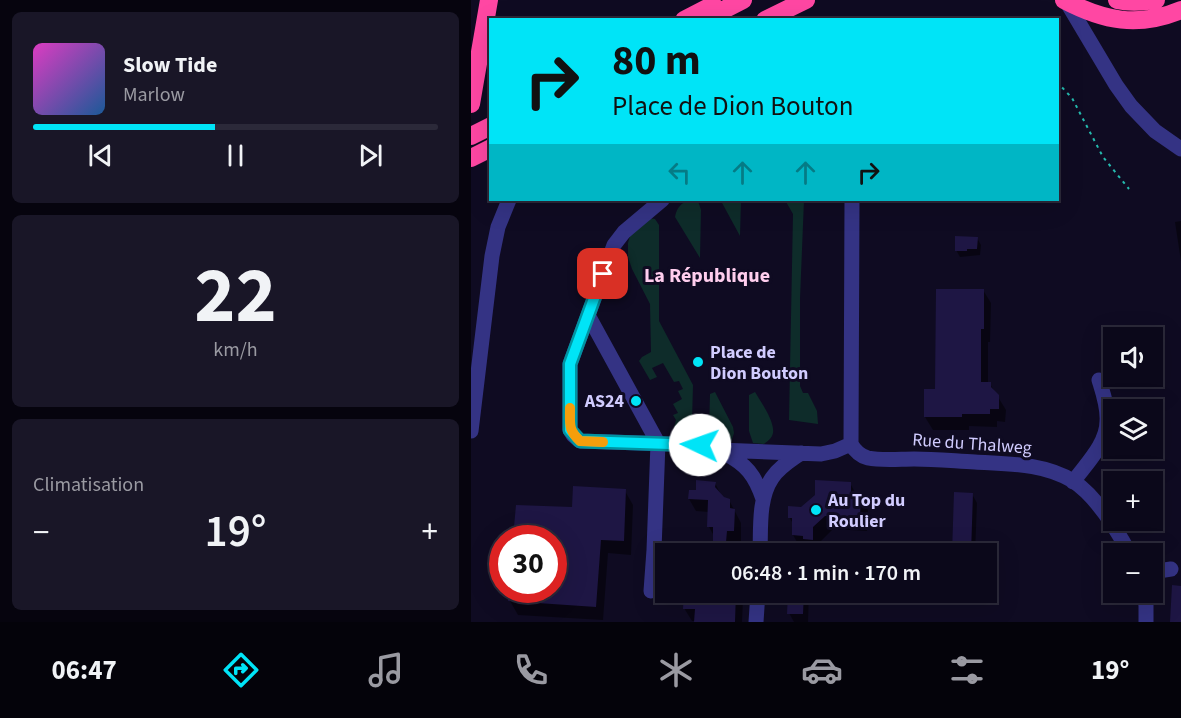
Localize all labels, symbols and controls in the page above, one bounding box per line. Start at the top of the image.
text: 80 m [612,31,701,91]
icon: right [513,42,591,120]
text: Slow Tide [123,49,217,81]
text: Marlow [123,81,185,109]
text: Place de Dion Bouton [612,87,854,126]
icon: previous [84,139,117,172]
icon: pause [219,139,252,172]
icon: next [354,139,387,172]
icon: left [663,156,696,189]
icon: ahead [726,156,759,189]
icon: ahead [789,156,822,189]
icon: right [852,156,885,189]
text: 22 [194,241,277,352]
pin [577,248,628,299]
icon: arrive [586,257,619,290]
district label: La République [644,262,770,290]
map controls [1103,327,1163,603]
button: sound [1103,327,1163,387]
text: km/h [213,336,258,364]
place label: Place de Dion Bouton [710,340,808,386]
marker: Place de Dion Bouton [691,355,705,369]
place label: AS24 [584,389,624,414]
marker: AS24 [629,394,643,408]
button: layers [1103,399,1163,459]
position arrow [668,413,732,477]
street label: Rue du Thalweg [911,427,1033,461]
text: Climatisation [33,471,144,499]
button: + [1103,471,1163,531]
place label: Au Top du Roulier [827,488,905,534]
text: 19° [205,500,266,564]
marker: Au Top du Roulier [809,503,823,517]
text: − [33,509,49,556]
text: + [422,509,438,556]
speed limit sign: 30 [489,525,567,603]
button: − [1103,543,1163,603]
text: 06:48 · 1 min · 170 m [731,557,921,589]
icon: directions [220,649,262,691]
icon: music [365,649,407,691]
icon: phone [510,649,552,691]
icon: climate [655,649,697,691]
icon: car [801,649,843,691]
icon: filters [946,649,988,691]
text: 06:47 [52,651,117,690]
text: 19° [1091,651,1129,690]

